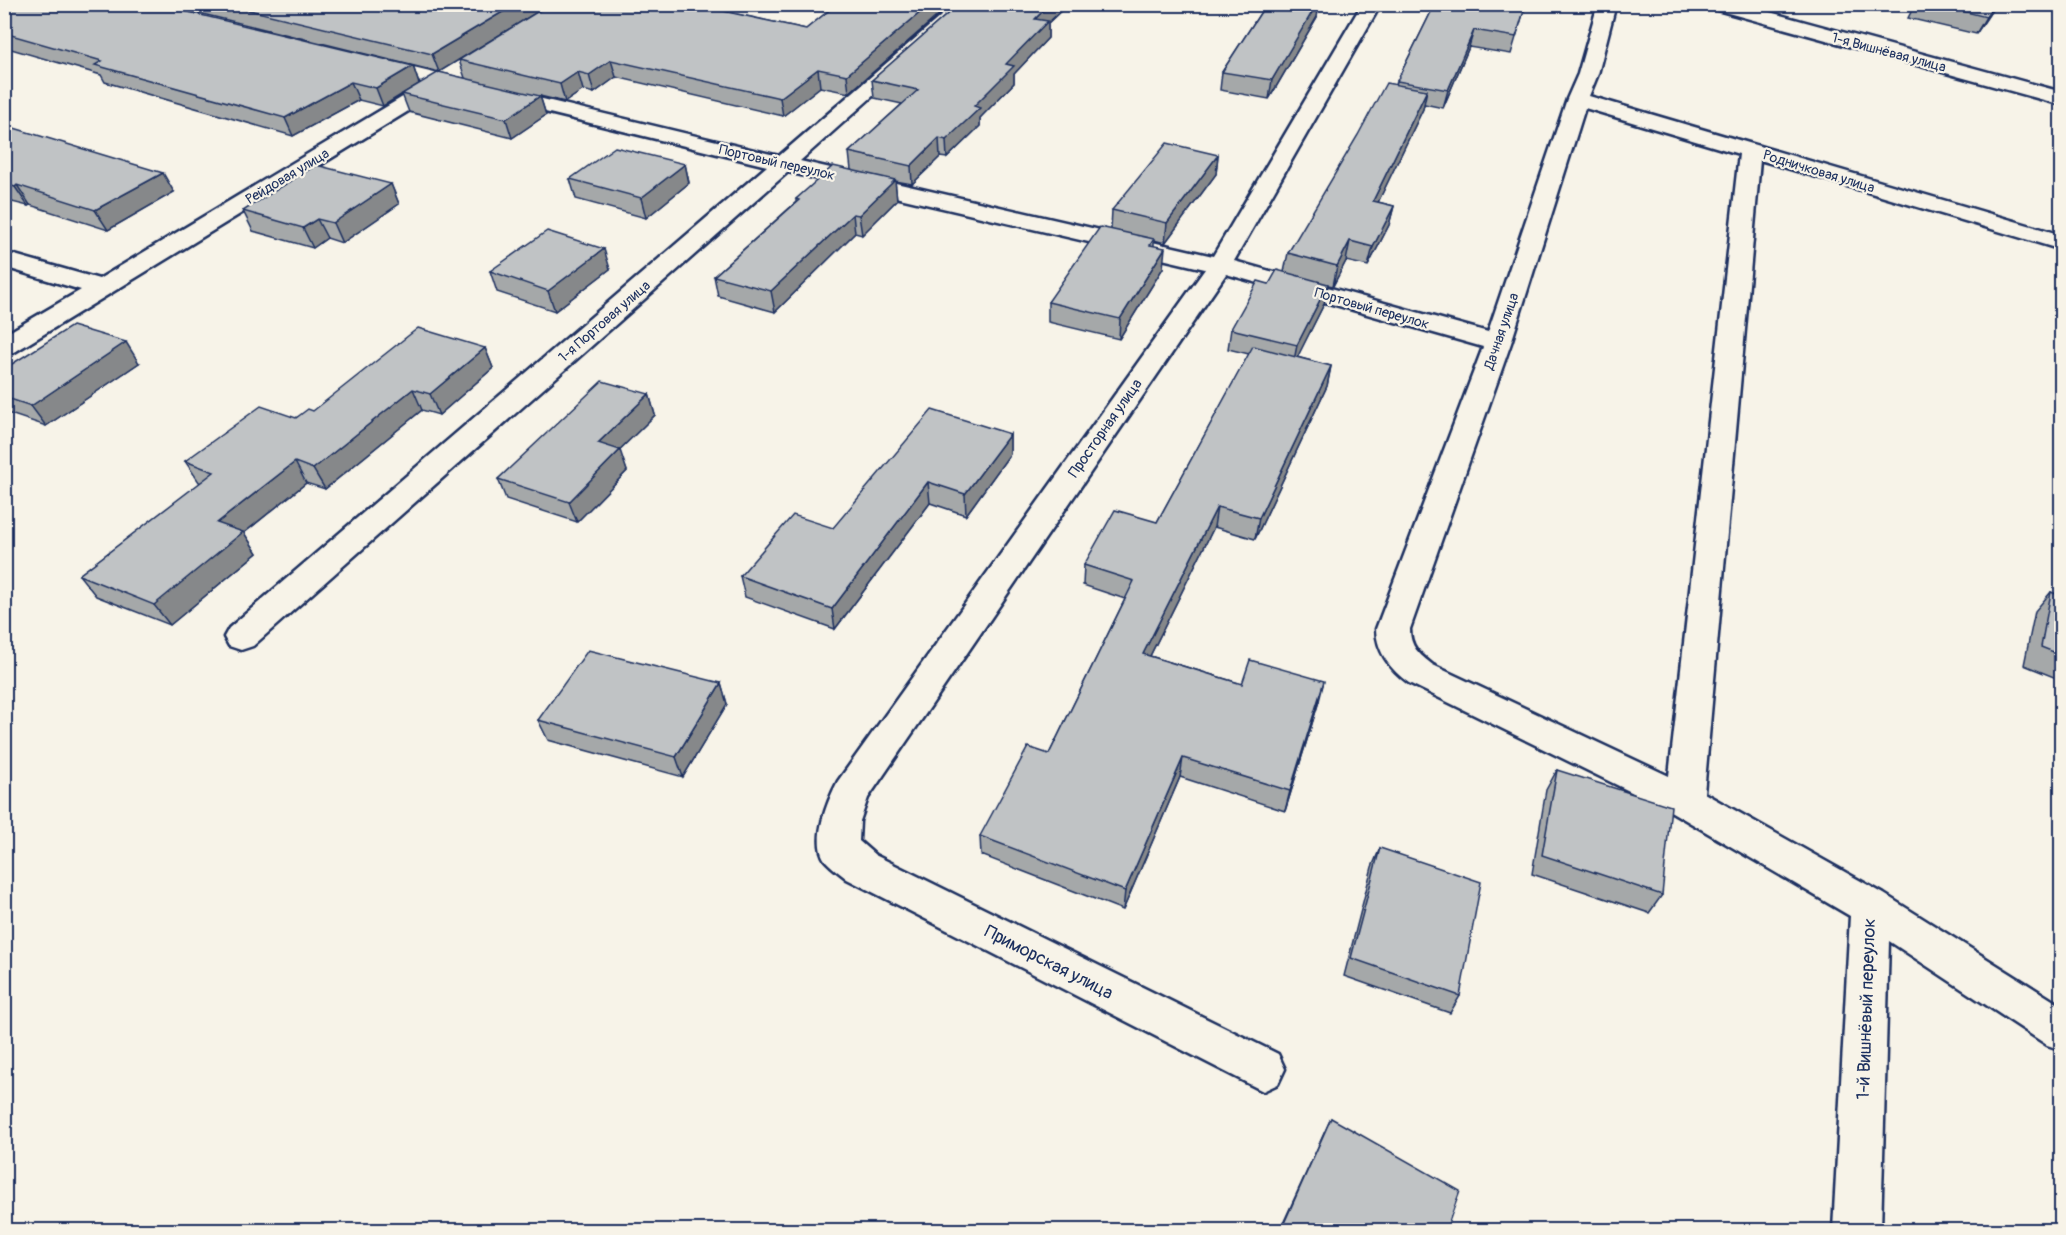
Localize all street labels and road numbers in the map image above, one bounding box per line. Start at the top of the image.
street label: 1-я Вишнёвая улица [1830,29,1948,76]
street label: Портовый переулок [717,141,836,184]
street label: Рейдовая улица [242,145,332,208]
street label: Родничковая улица [1761,146,1877,197]
street label: 1-я Портовая улица [555,277,654,366]
street label: Портовый переулок [1313,284,1431,333]
street label: Дачная улица [1480,291,1523,373]
street label: Просторная улица [1064,375,1147,481]
street label: 1-й Вишнёвый переулок [1852,918,1881,1100]
street label: Приморская улица [981,920,1117,1005]

